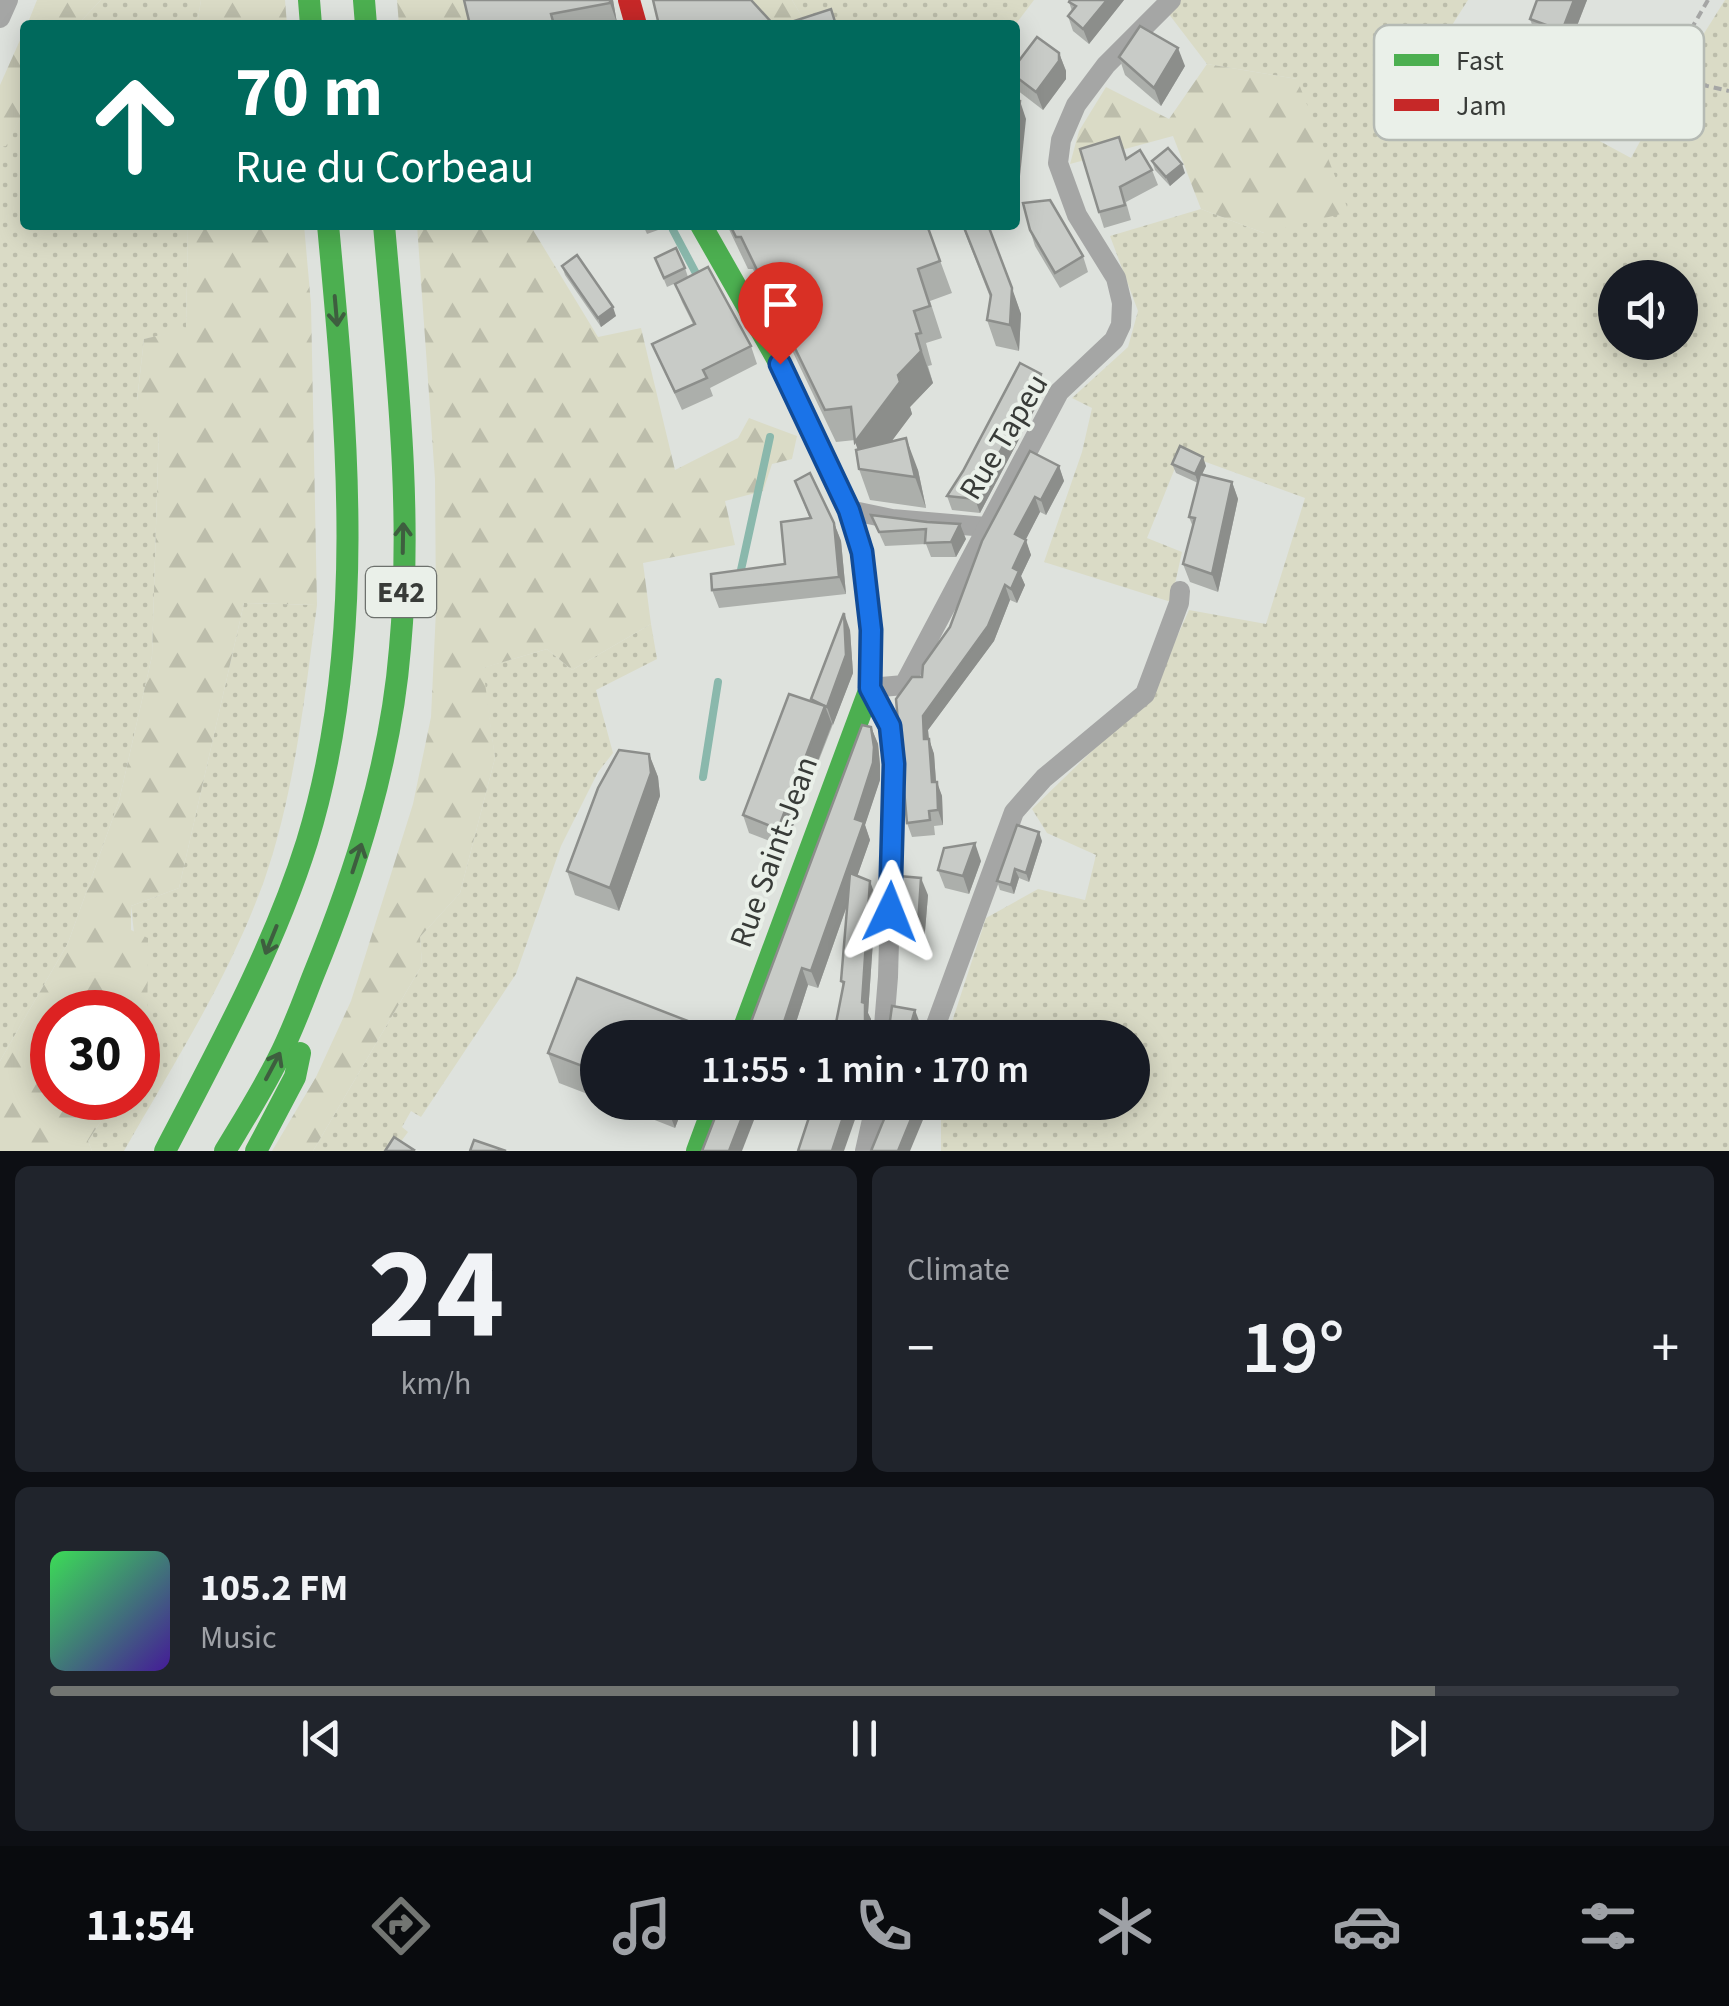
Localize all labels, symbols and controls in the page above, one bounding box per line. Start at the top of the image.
legend [1374,25,1704,140]
text: Fast [1456,41,1504,81]
text: 70 m [235,43,383,143]
icon: ahead [70,60,200,190]
text: Jam [1456,86,1507,126]
text: Rue du Corbeau [235,136,534,200]
map controls [1598,260,1698,360]
button: sound [1598,260,1698,360]
pin [738,262,823,365]
icon: arrive [753,277,808,332]
one-way arrow [327,294,346,326]
street label: Rue Tapeu [948,365,1060,509]
one-way arrow [393,522,412,554]
road number: E42 [366,567,436,617]
street label: Rue Saint-Jean [718,750,830,954]
one-way arrow [350,843,368,874]
position arrow [838,860,942,964]
one-way arrow [260,924,278,955]
speed limit sign: 30 [30,990,160,1120]
text: 11:55 · 1 min · 170 m [701,1043,1029,1097]
one-way arrow [264,1052,284,1082]
text: 24 [367,1203,505,1388]
text: Climate [907,1247,1010,1293]
text: 19° [1241,1295,1345,1402]
text: − [907,1310,934,1388]
text: + [1652,1310,1679,1388]
text: km/h [401,1361,471,1407]
text: 105.2 FM [200,1561,348,1615]
text: Music [200,1615,277,1661]
icon: previous [294,1711,349,1766]
icon: pause [837,1711,892,1766]
icon: next [1380,1711,1435,1766]
icon: directions [366,1891,436,1961]
icon: music [607,1891,677,1961]
icon: phone [849,1891,919,1961]
icon: climate [1090,1891,1160,1961]
icon: car [1332,1891,1402,1961]
icon: filters [1573,1891,1643,1961]
text: 11:54 [86,1894,194,1958]

